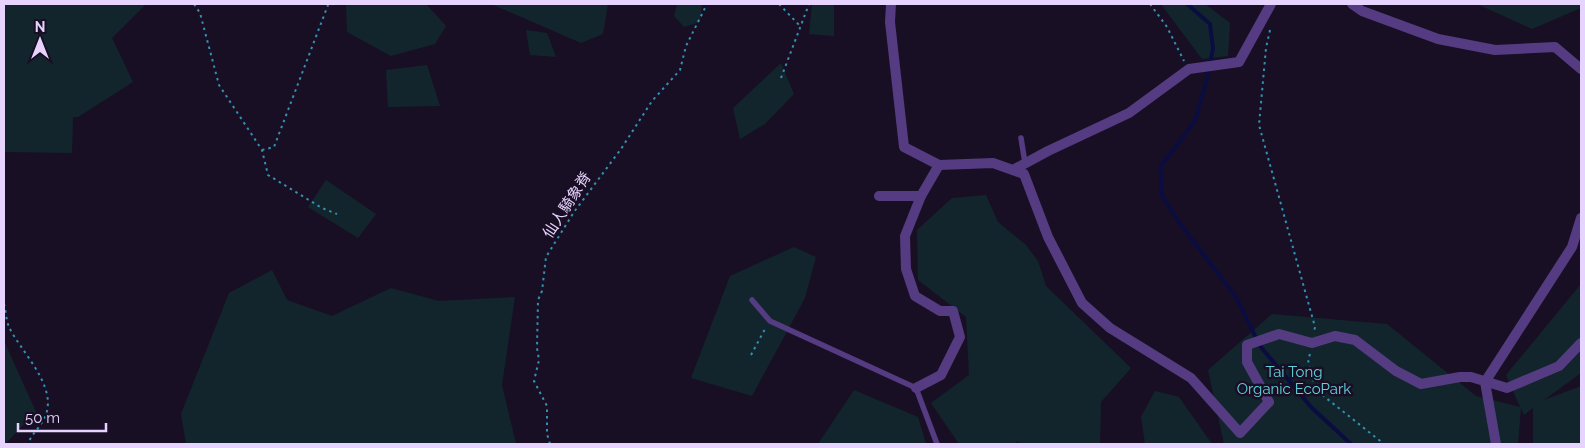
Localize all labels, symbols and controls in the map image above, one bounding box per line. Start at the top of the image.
north arrow [15,15,65,65]
text: N [35,19,45,35]
street label: 仙人騎象脊 [539,169,595,241]
park label: Tai Tong Organic EcoPark [1237,363,1351,398]
scale bar [18,400,105,432]
text: 50 m [25,409,60,427]

